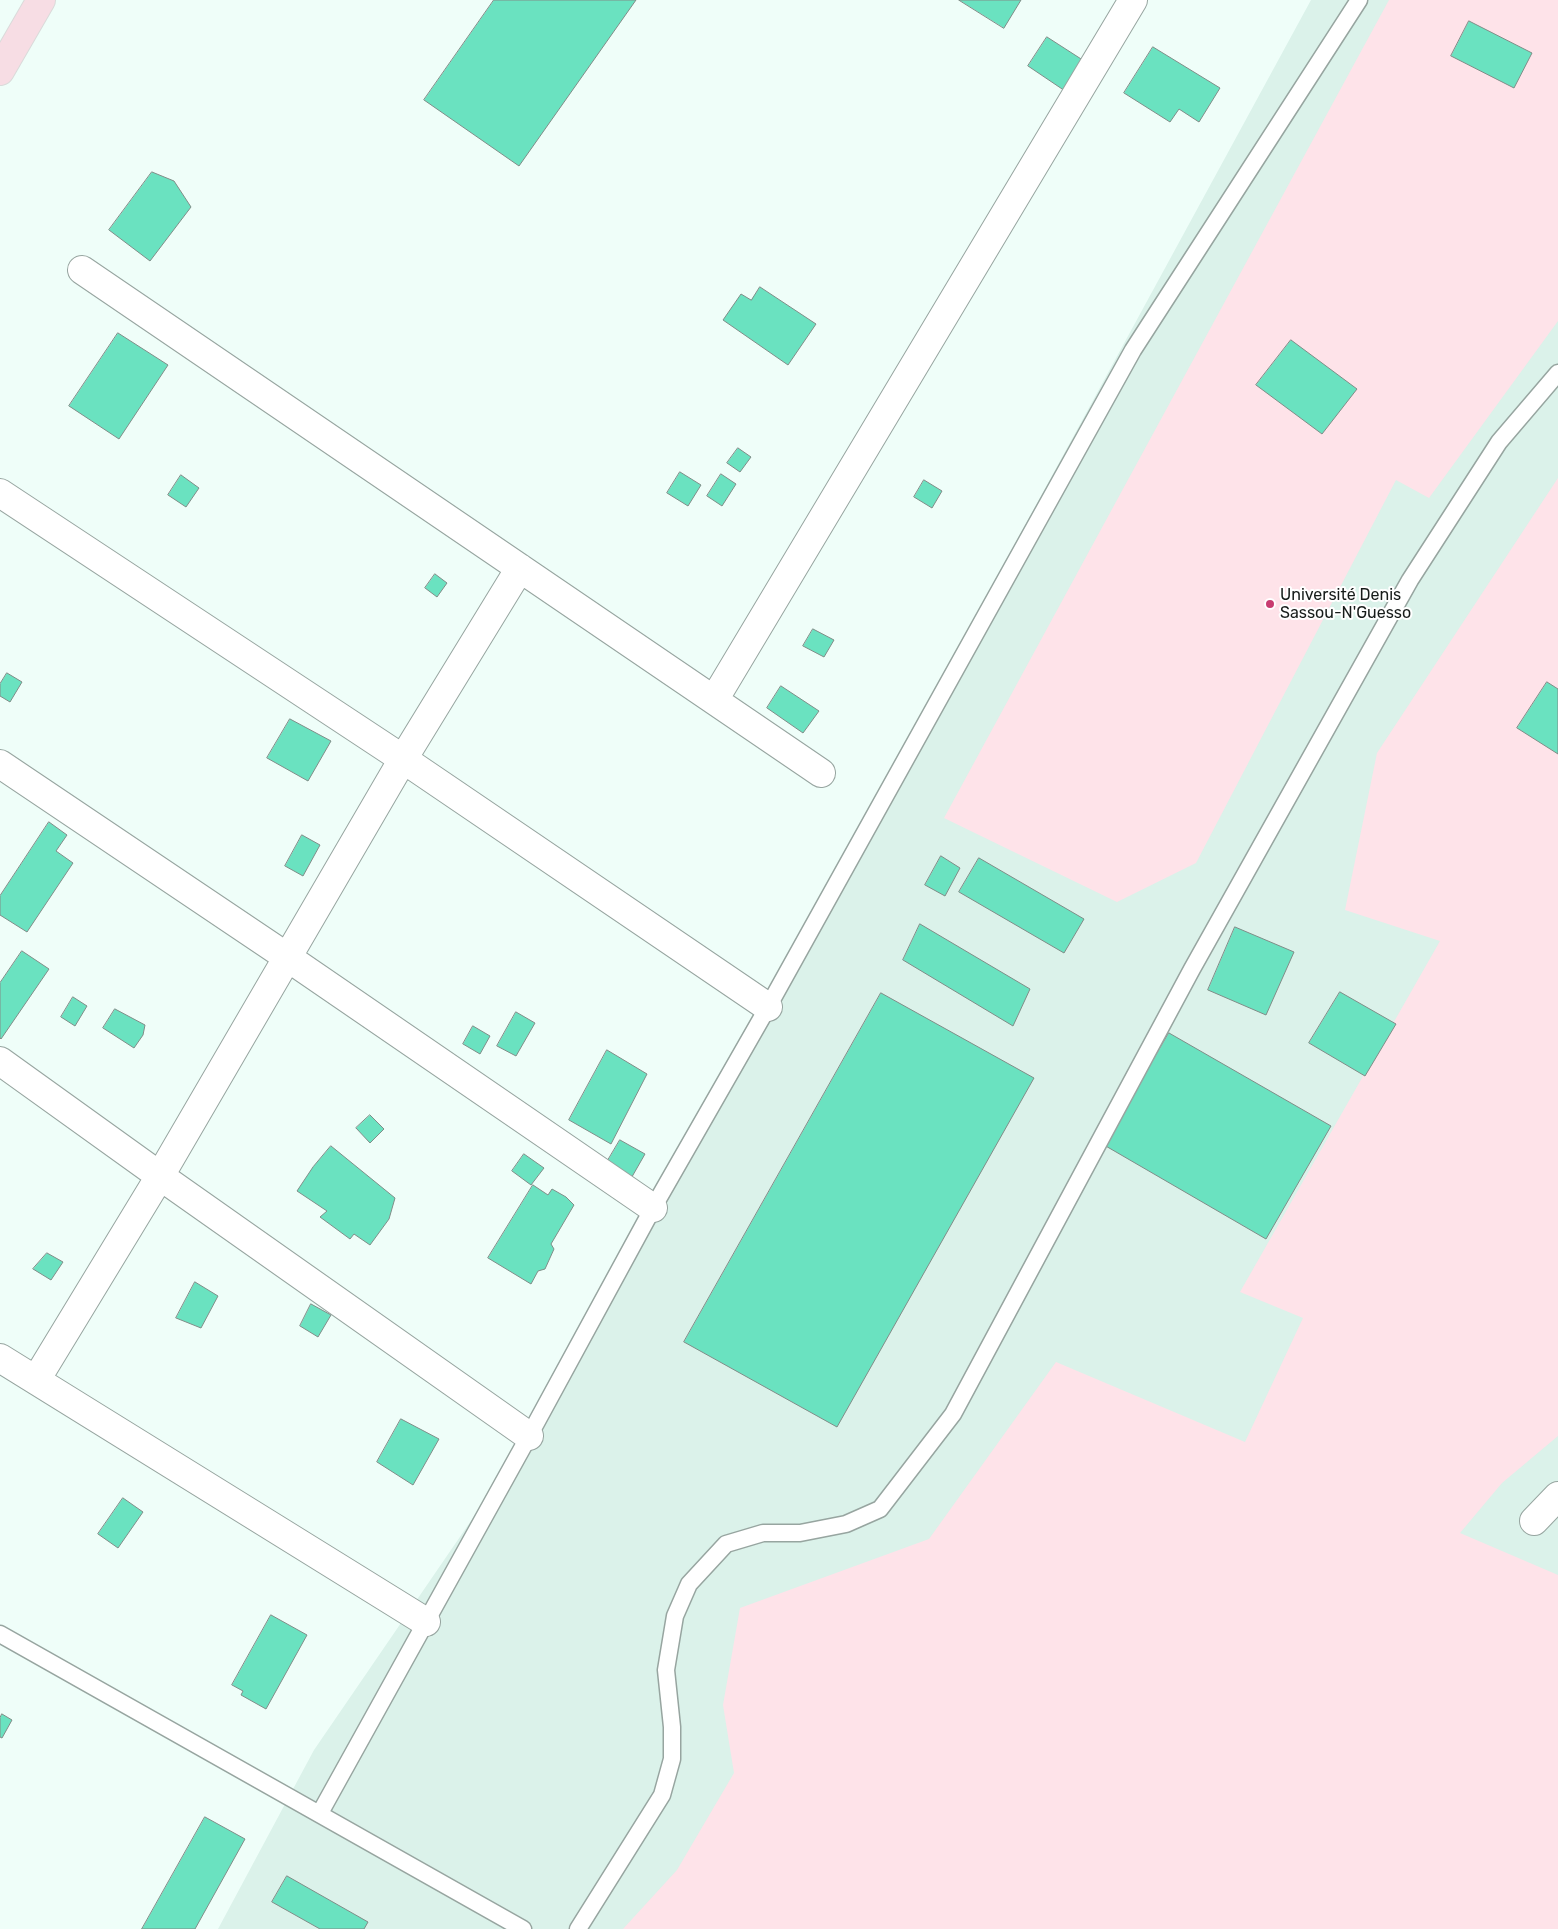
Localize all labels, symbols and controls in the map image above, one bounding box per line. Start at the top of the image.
place label: Université Denis Sassou-N'Guesso [1280,585,1411,623]
marker: Université Denis Sassou-N'Guesso [1264,598,1276,610]

